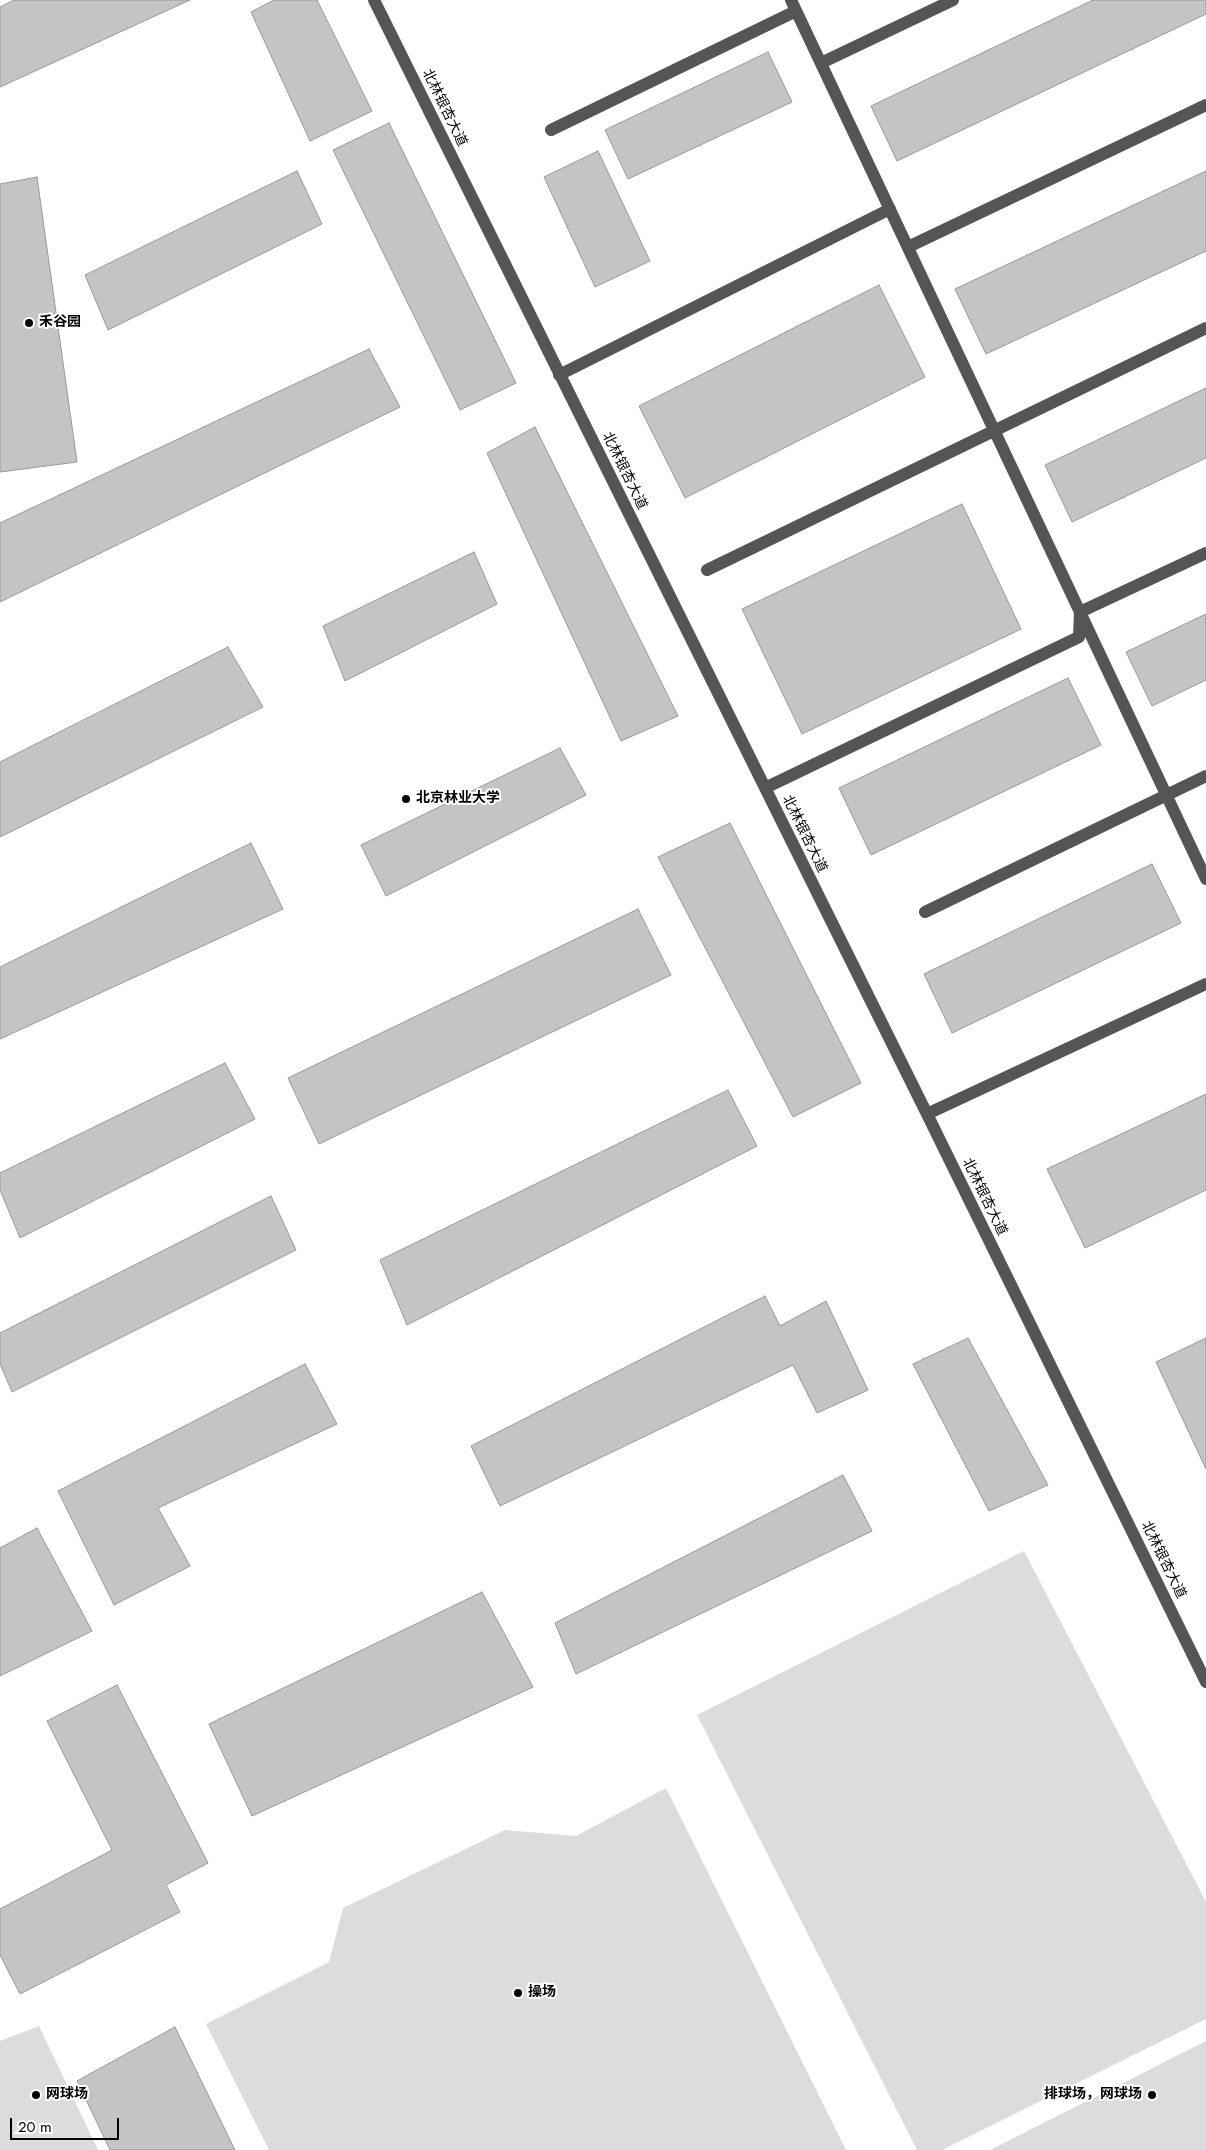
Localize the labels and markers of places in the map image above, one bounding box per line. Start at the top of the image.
place label: 禾谷园 [39,315,81,331]
marker: 禾谷园 [23,317,35,329]
place label: 北京林业大学 [416,791,500,807]
marker: 北京林业大学 [400,793,412,805]
place label: 操场 [528,1985,556,2001]
marker: 操场 [512,1987,524,1999]
place label: 网球场 [46,2087,88,2103]
place label: 排球场，网球场 [1044,2087,1142,2103]
marker: 网球场 [30,2089,42,2101]
marker: 排球场，网球场 [1146,2089,1158,2101]

